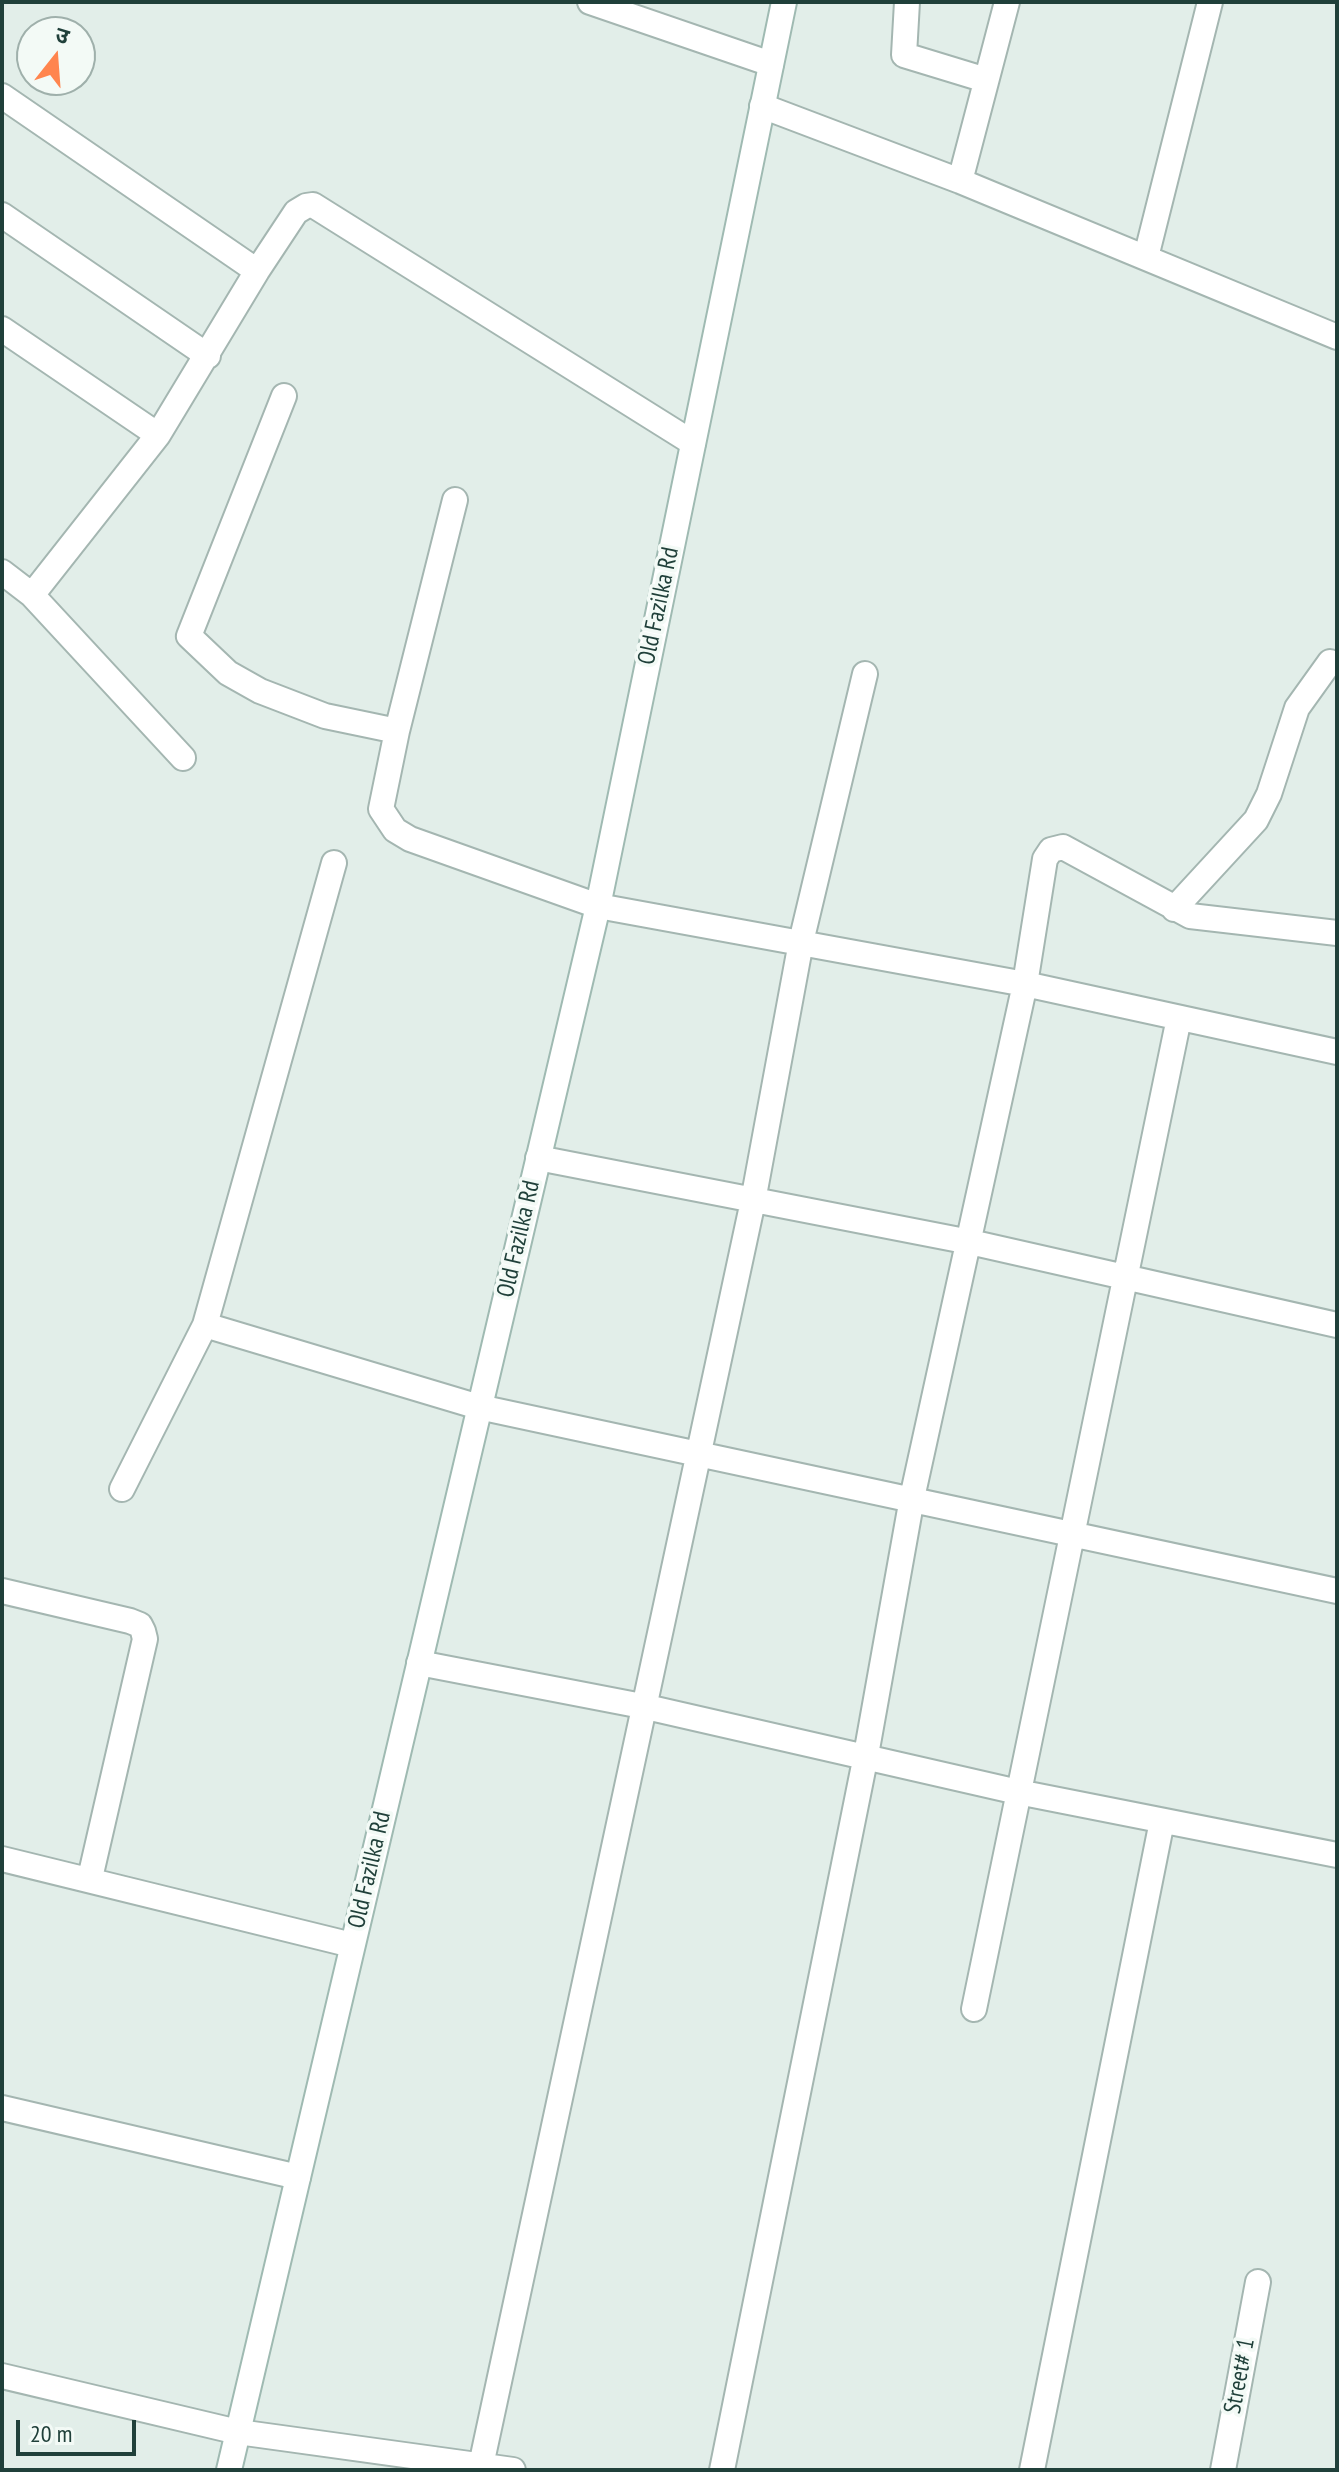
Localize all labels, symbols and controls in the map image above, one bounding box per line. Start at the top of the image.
north arrow [16,16,96,96]
text: उ [52,20,73,50]
street label: Old Fazilka Rd [633,545,685,667]
street label: Old Fazilka Rd [492,1178,546,1300]
street label: Old Fazilka Rd [343,1809,397,1931]
street label: Street# 1 [1219,2336,1261,2416]
scale bar [20,2404,140,2454]
text: 20 m [30,2418,72,2449]

